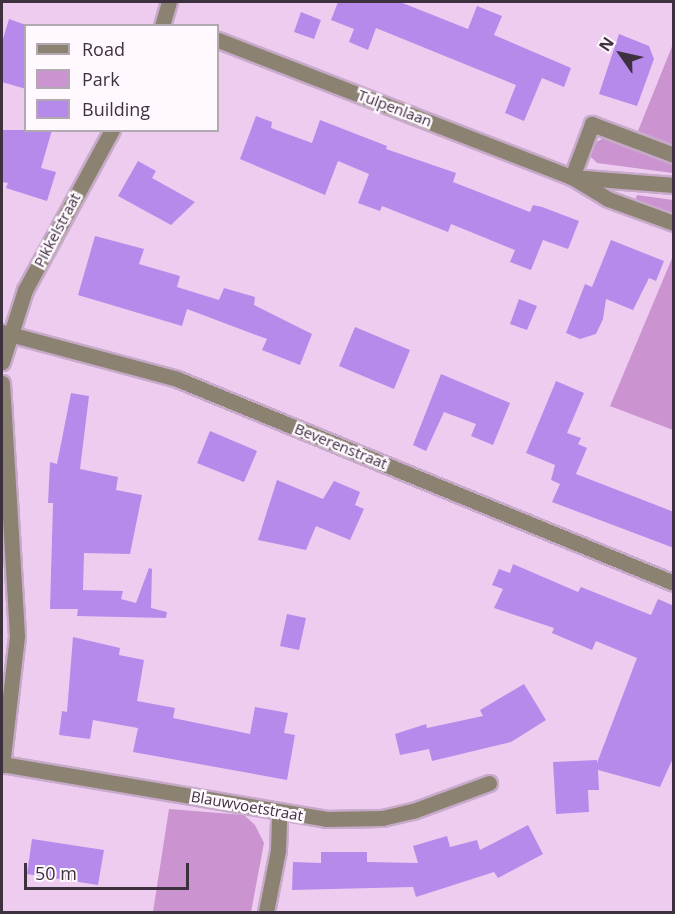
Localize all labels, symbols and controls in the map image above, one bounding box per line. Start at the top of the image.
legend [24,24,219,132]
north arrow [591,24,651,84]
text: N [593,32,619,55]
text: Road [82,37,125,61]
text: Park [82,67,120,91]
street label: Tulpenlaan [356,86,434,130]
text: Building [82,97,150,121]
street label: Pikkelstraat [30,190,84,270]
street label: Beverenstraat [292,419,390,473]
street label: Blauwvoetstraat [190,787,304,825]
scale bar [27,851,192,889]
text: 50 m [35,861,77,885]

